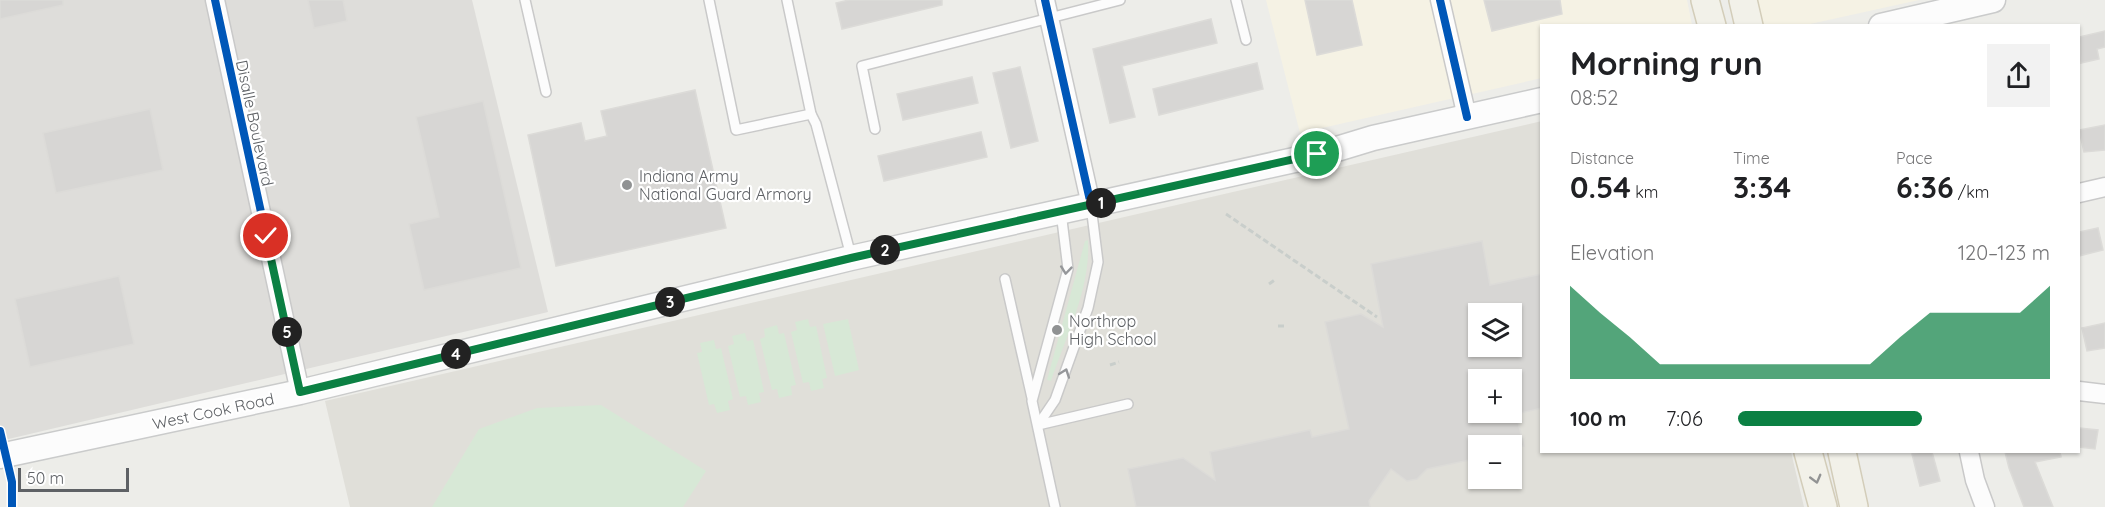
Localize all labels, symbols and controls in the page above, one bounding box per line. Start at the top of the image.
text: Morning run [1570,42,1763,83]
button: share [1987,44,2050,107]
street label: Disalle Boulevard [232,58,278,188]
text: 08:52 [1570,85,1618,110]
pin [1291,128,1342,179]
icon: arrive [1300,137,1333,170]
text: Distance [1570,148,1634,168]
text: Time [1733,148,1770,168]
text: Pace [1896,148,1932,168]
place label: Indiana Army National Guard Armory [639,166,812,204]
text: 0.54 [1570,168,1631,206]
text: 3:34 [1733,168,1791,206]
text: 6:36 [1896,168,1953,206]
marker: Indiana Army National Guard Armory [620,178,634,192]
text: km [1631,182,1658,202]
text: /km [1953,182,1989,202]
pin: 1 [1086,188,1116,218]
text: 1 [1098,193,1104,213]
pin [240,210,291,261]
icon: check [249,219,282,252]
pin: 2 [870,235,900,265]
text: 2 [880,240,890,260]
text: Elevation [1570,240,1654,265]
text: 120–123 m [1958,240,2050,265]
one-way arrow [1060,265,1073,274]
pin: 3 [655,287,685,317]
text: 3 [666,292,674,312]
map controls [1468,303,1522,489]
button: layers [1468,303,1522,357]
place label: Northrop High School [1069,311,1157,349]
pin: 5 [272,317,302,347]
text: 5 [282,322,292,342]
marker: Northrop High School [1050,323,1064,337]
pin: 4 [441,339,471,369]
text: 4 [451,344,461,364]
one-way arrow [1057,368,1070,379]
button: + [1468,369,1522,423]
street label: West Cook Road [150,388,276,434]
text: 100 m [1570,406,1626,431]
text: 7:06 [1666,406,1703,431]
button: − [1468,435,1522,489]
scale bar [18,465,129,492]
text: 50 m [27,468,64,488]
one-way arrow [1809,473,1821,484]

